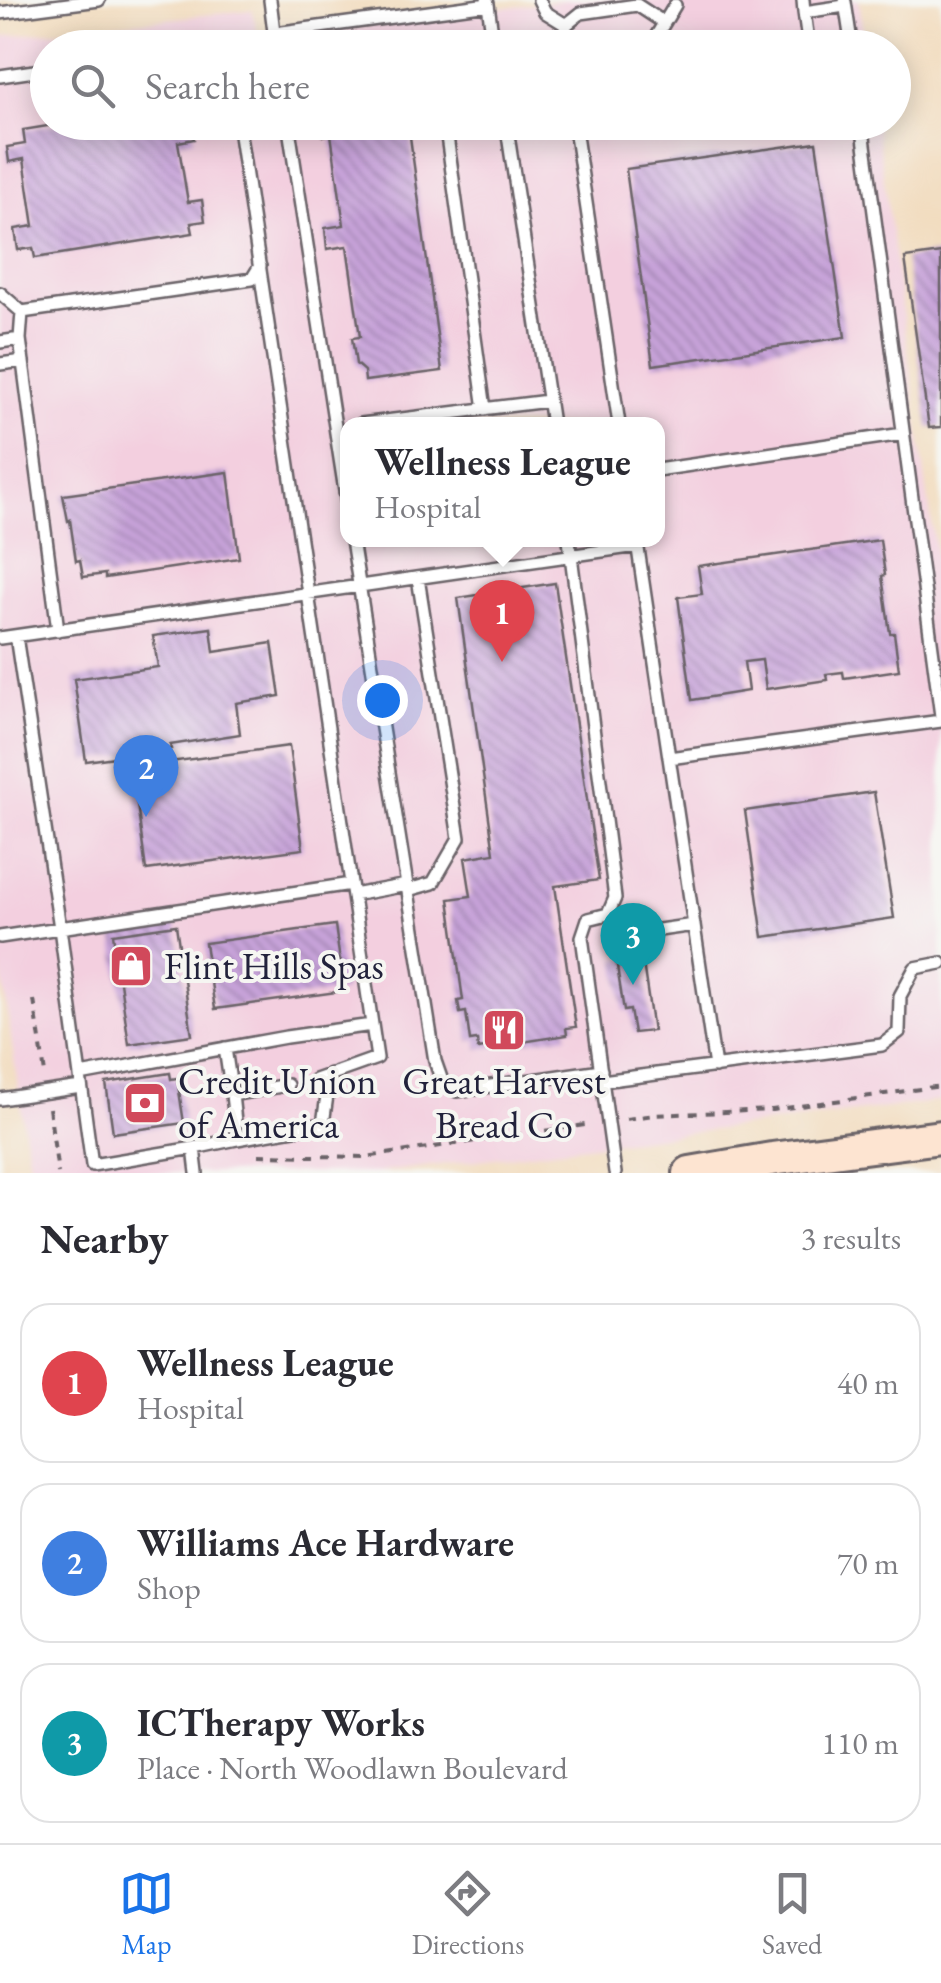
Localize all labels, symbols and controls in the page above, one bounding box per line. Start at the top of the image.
search box [30,30,911,140]
icon: search [65,58,120,113]
text: Search here [145,61,310,110]
popup [340,417,665,547]
text: Wellness League [374,437,631,486]
text: Hospital [374,486,481,528]
pin: 1 [470,580,534,662]
your location [357,675,408,726]
pin: 2 [114,734,178,817]
pin: 3 [600,902,666,985]
place label: Flint Hills Spas [164,941,384,990]
shop icon: Flint Hills Spas [108,943,154,989]
restaurant icon: Great Harvest Bread Co [481,1007,527,1053]
place label: Credit Union of America [178,1056,376,1149]
place label: Great Harvest Bread Co [402,1056,606,1149]
bank icon: Credit Union of America [122,1080,168,1126]
text: Nearby [40,1211,169,1266]
text: 3 results [801,1217,901,1259]
text: Wellness League [137,1338,394,1387]
text: 1 [66,1362,83,1404]
text: 40 m [837,1362,899,1404]
text: Hospital [137,1387,244,1429]
text: Williams Ace Hardware [137,1518,514,1567]
text: 2 [66,1542,83,1584]
text: 70 m [837,1542,899,1584]
text: Shop [137,1567,201,1609]
text: ICTherapy Works [137,1698,425,1747]
text: 3 [66,1722,83,1764]
text: 110 m [822,1722,899,1764]
text: Place · North Woodlawn Boulevard [137,1747,568,1789]
tab: Map [119,1866,174,1962]
tab: Directions [412,1866,524,1962]
tab: Saved [762,1866,822,1962]

